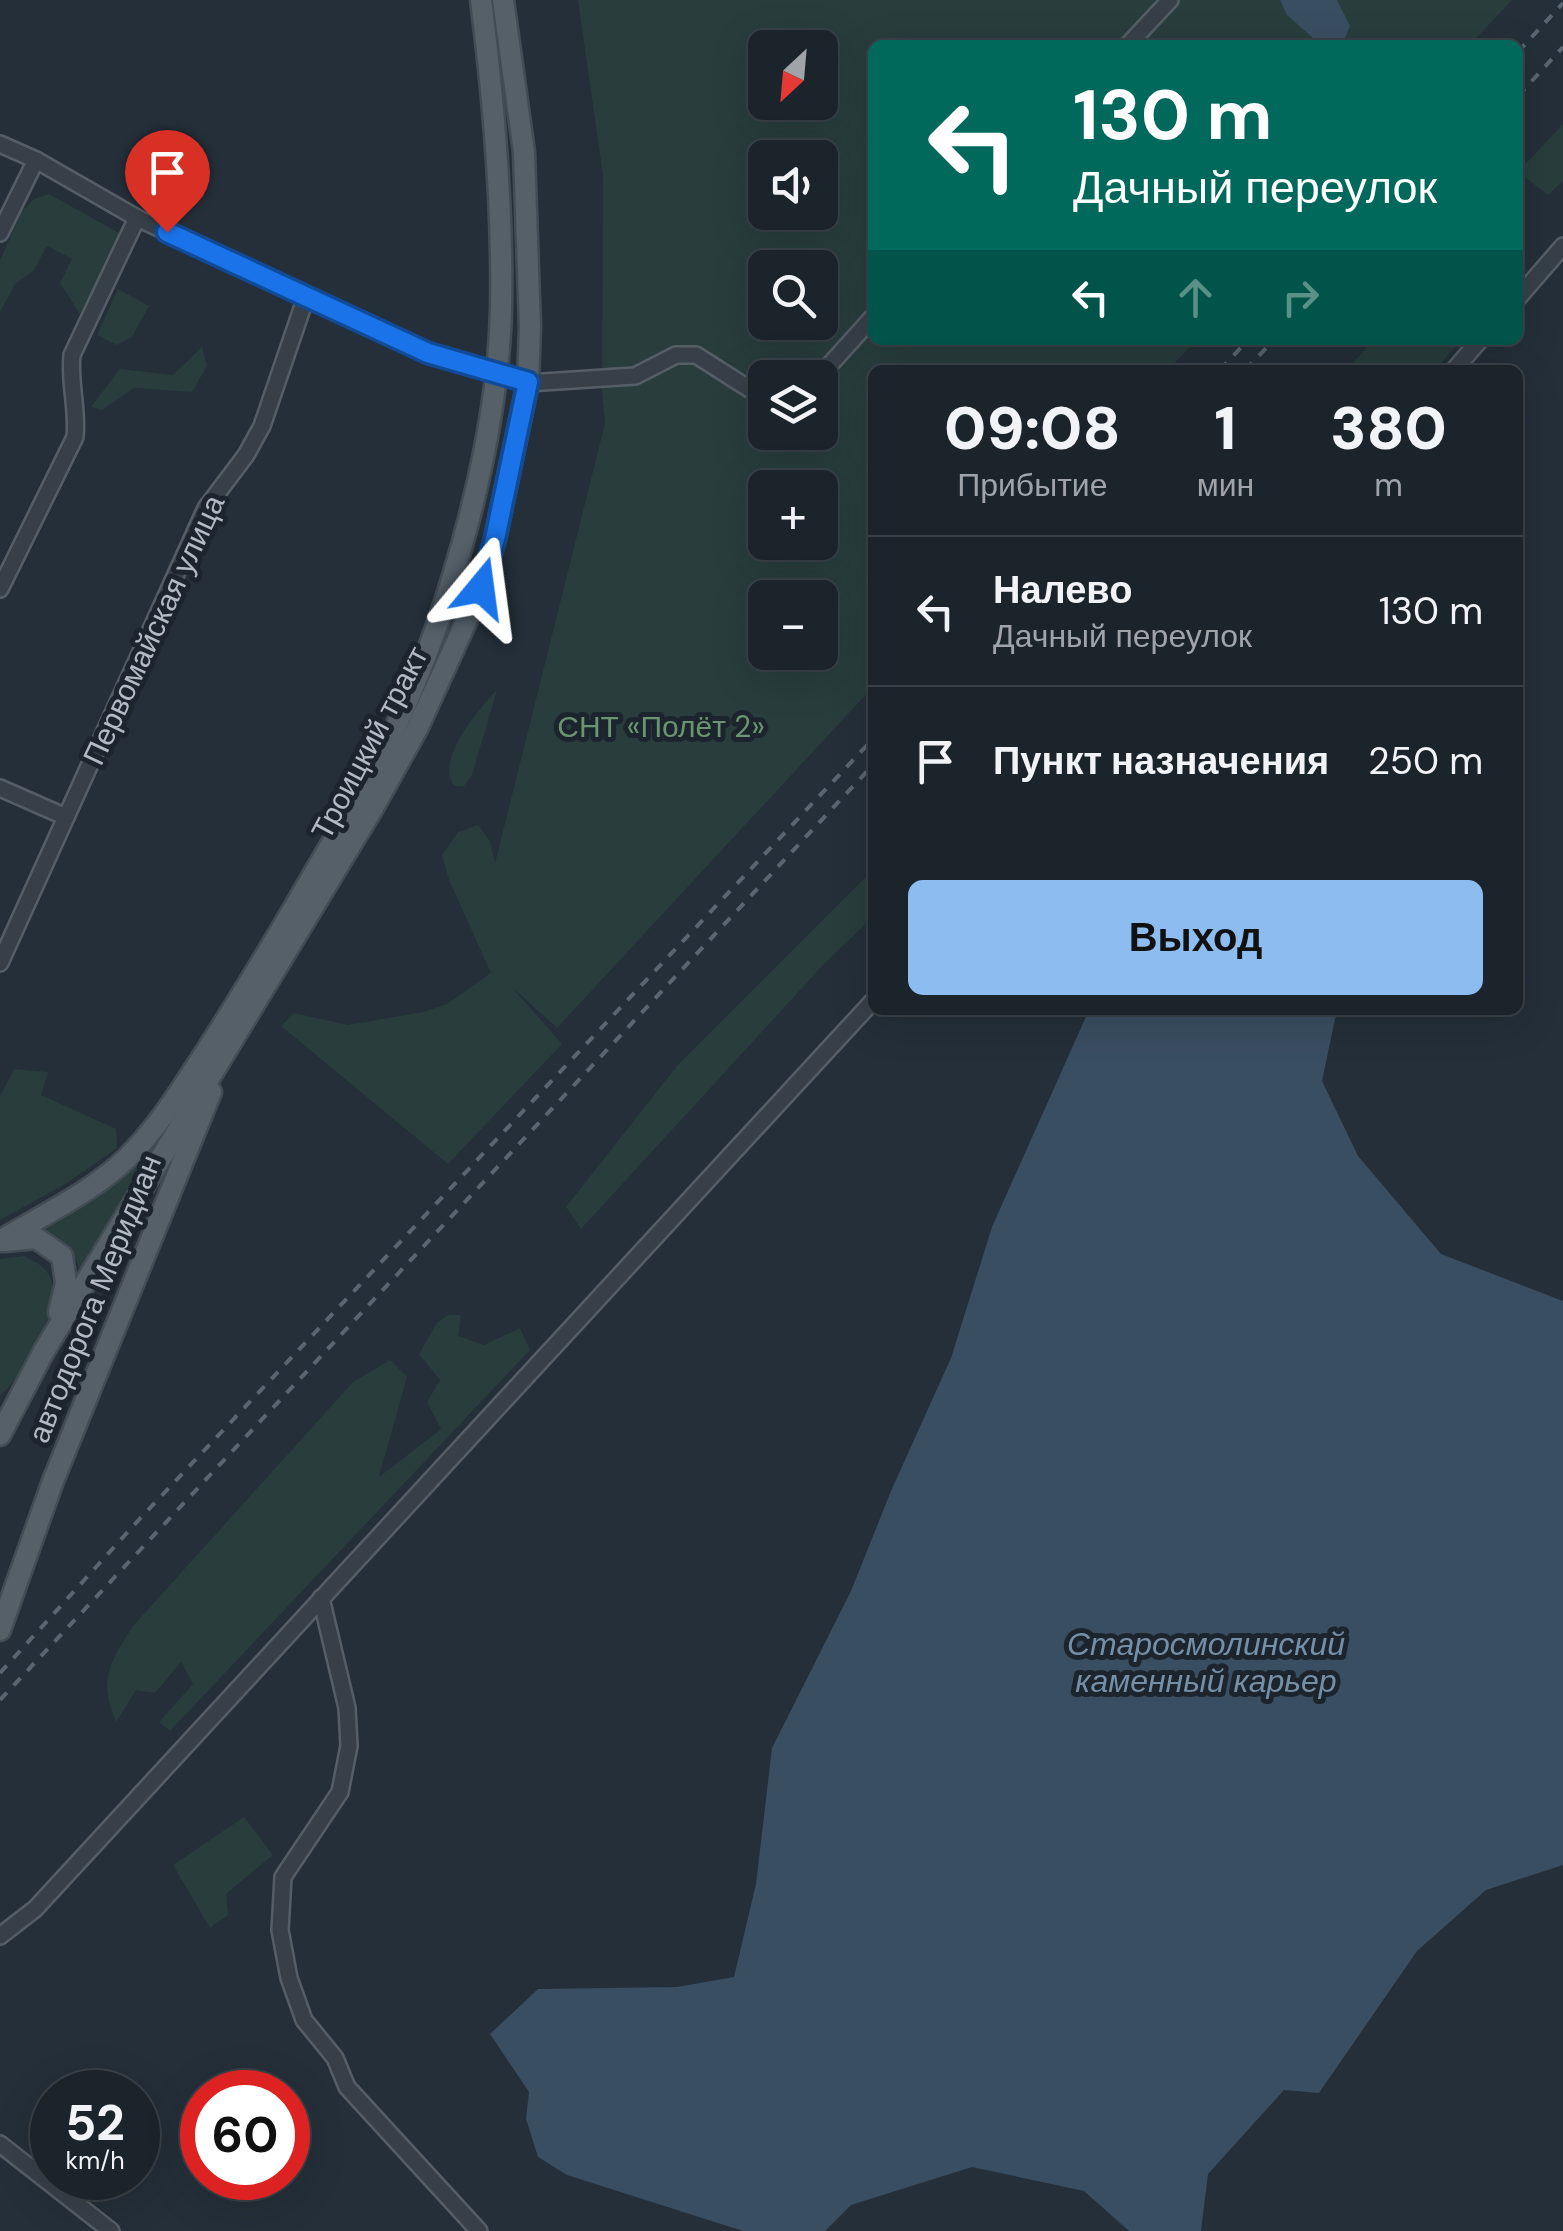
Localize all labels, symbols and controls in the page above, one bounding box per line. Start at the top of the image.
north arrow [748,30,838,120]
map controls [748,30,838,670]
text: 130 m [1073,70,1272,161]
icon: left [908,80,1038,210]
pin [125,130,210,233]
button: sound [748,140,838,230]
icon: arrive [140,145,195,200]
text: Дачный переулок [1073,158,1437,217]
button: search [748,250,838,340]
icon: left [1063,270,1118,325]
icon: ahead [1168,270,1223,325]
icon: right [1273,270,1328,325]
button: layers [748,360,838,450]
text: 09:08 [944,389,1121,468]
text: 1 [1214,389,1236,468]
text: 380 [1330,389,1447,468]
text: Прибытие [957,464,1107,506]
text: мин [1197,464,1254,506]
text: m [1374,464,1403,506]
button: + [748,470,838,560]
street label: Первомайская улица [74,488,233,771]
position arrow [429,536,533,640]
text: Налево [993,565,1132,615]
button: − [748,580,838,670]
icon: left [908,584,963,639]
text: 130 m [1379,586,1483,636]
text: Дачный переулок [993,615,1252,657]
street label: Троицкий тракт [302,639,437,846]
park label: СНТ «Полёт 2» [557,707,765,746]
icon: arrive [908,734,963,789]
text: Пункт назначения [993,736,1329,786]
text: 250 m [1368,736,1483,786]
button: Выход [908,880,1483,995]
street label: автодорога Меридиан [19,1149,170,1448]
water label: Старосмолинский каменный карьер [1067,1623,1345,1702]
speed limit sign: 60 [180,2070,310,2200]
text: 52 [65,2090,125,2156]
text: km/h [65,2144,125,2177]

